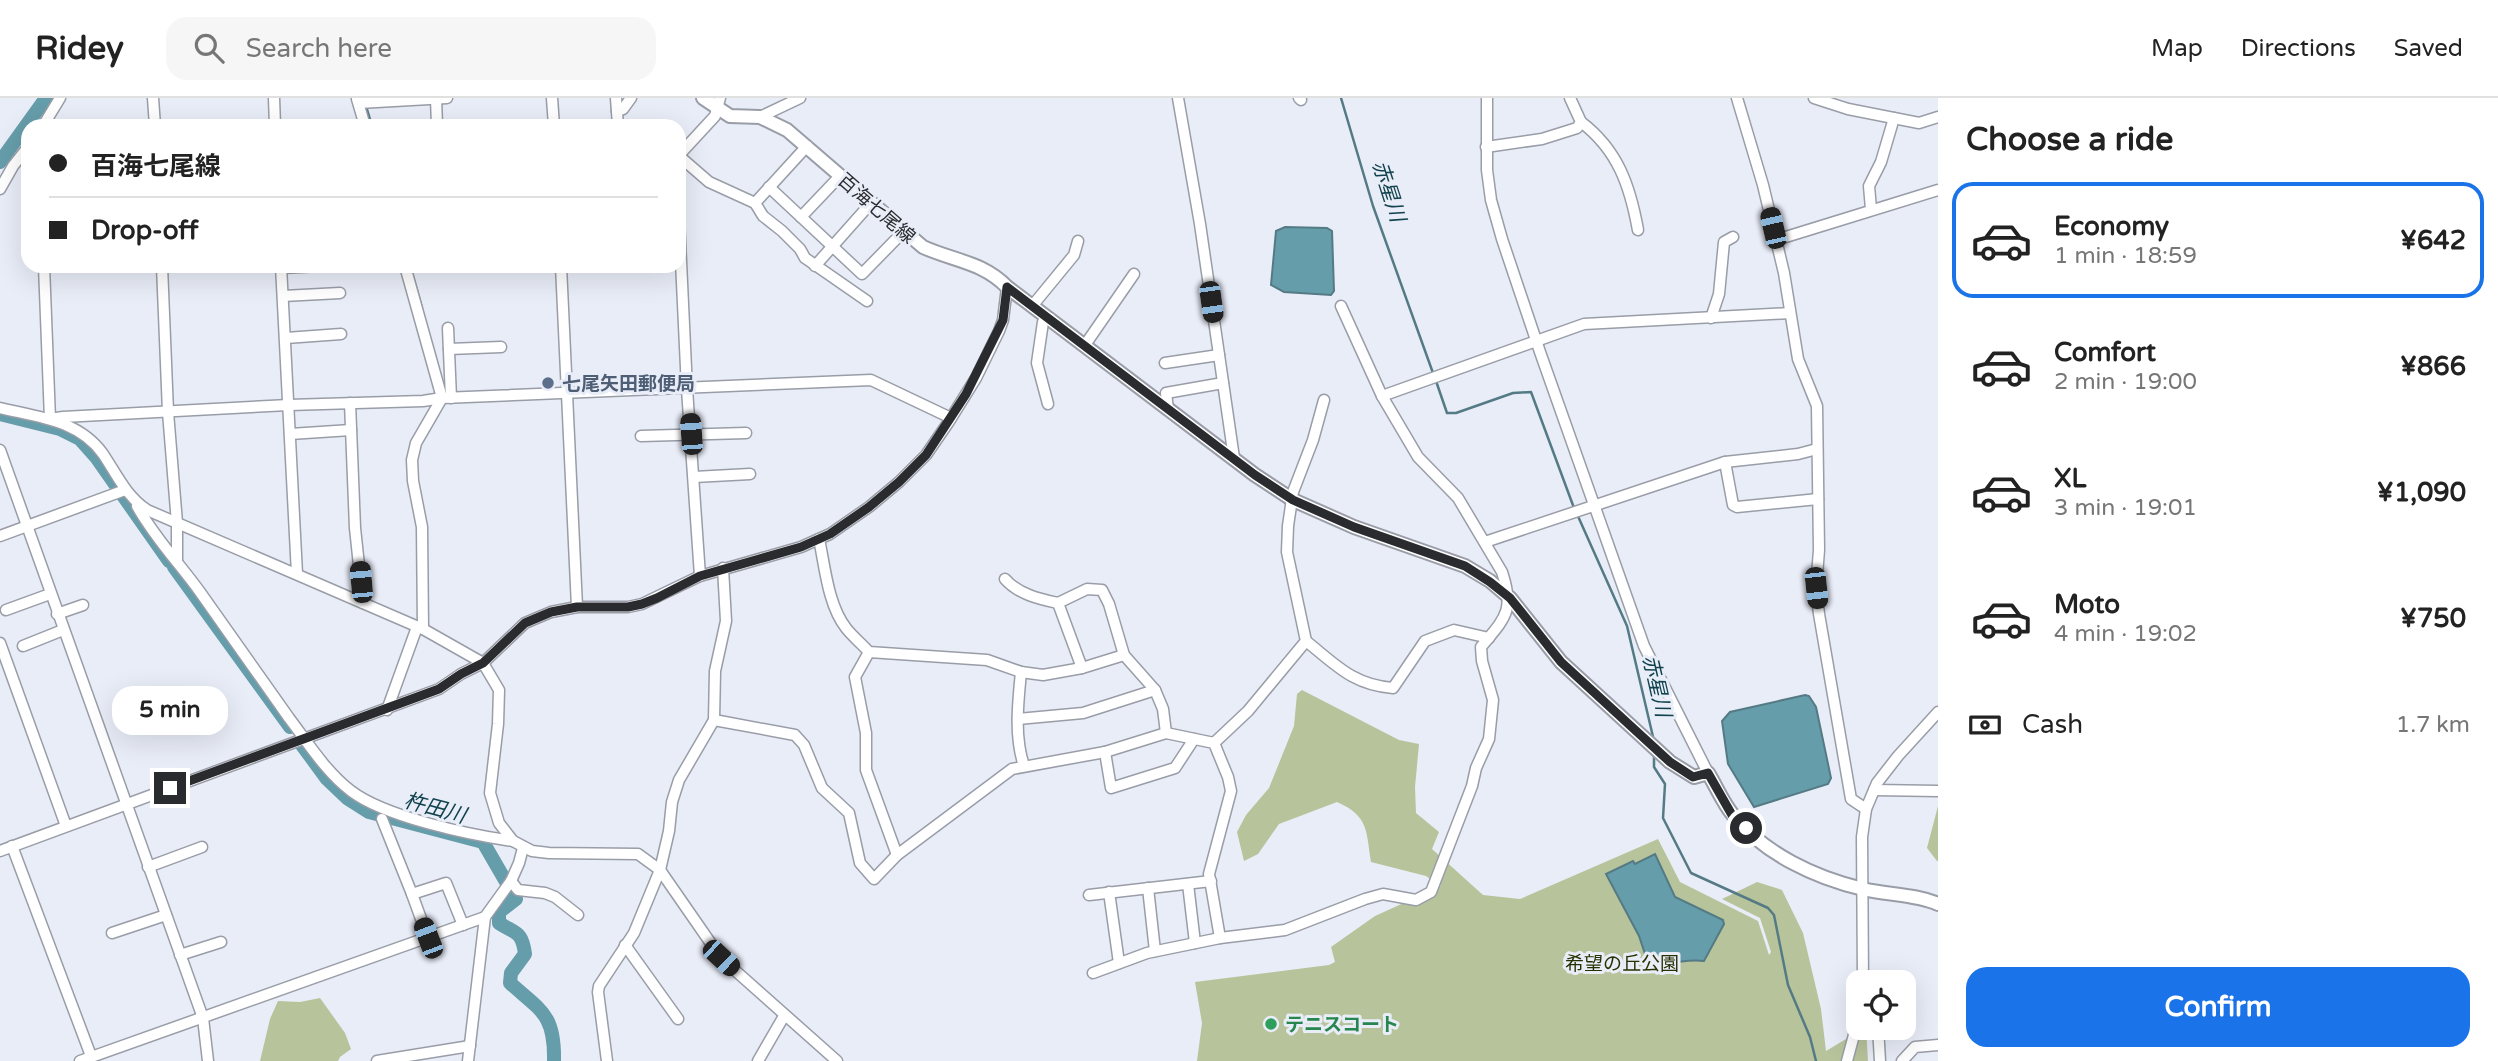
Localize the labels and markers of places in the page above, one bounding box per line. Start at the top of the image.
place label: 七尾矢田郵便局 [562,373,695,395]
marker: 七尾矢田郵便局 [540,375,556,391]
place label: テニスコート [1285,1014,1399,1036]
marker: テニスコート [1263,1016,1279,1032]

